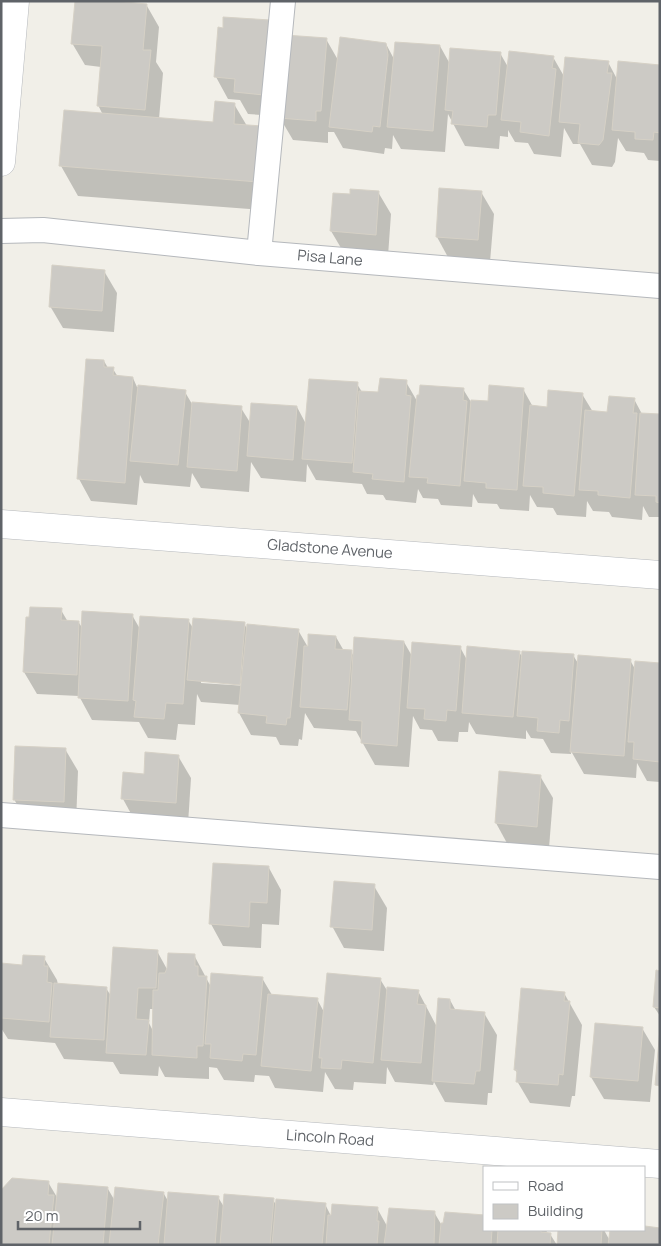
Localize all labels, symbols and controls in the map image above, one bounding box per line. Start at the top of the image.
street label: Pisa Lane [297,244,364,271]
street label: Gladstone Avenue [267,534,394,563]
street label: Lincoln Road [285,1124,375,1151]
legend [483,1166,646,1231]
text: Road [528,1175,564,1196]
scale bar [18,1198,140,1230]
text: Building [528,1200,583,1221]
text: 20 m [25,1205,58,1226]

